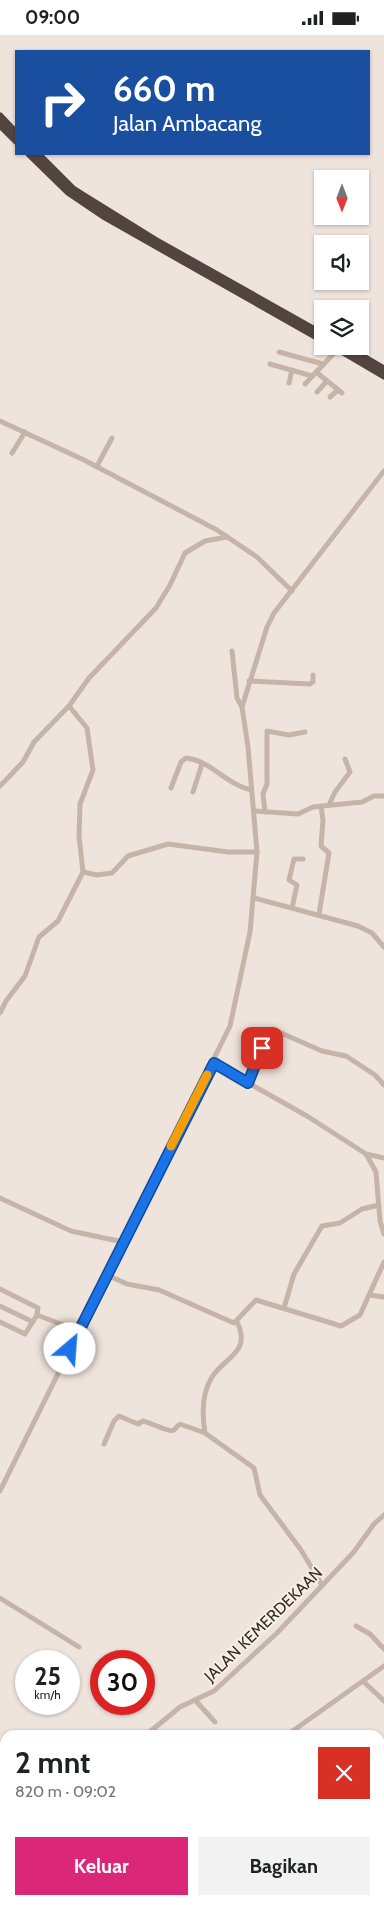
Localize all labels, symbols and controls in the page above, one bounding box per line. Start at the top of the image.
text: 09:00 [25,6,80,29]
text: 660 m [113,67,215,110]
icon: right [30,70,95,135]
text: Jalan Ambacang [113,110,261,137]
north arrow [314,170,369,225]
map controls [314,170,369,355]
button: sound [314,235,369,290]
button: layers [314,300,369,355]
pin [241,1027,283,1069]
icon: arrive [248,1034,276,1062]
position arrow [43,1322,95,1374]
street label: JALAN KEMERDEKAAN [200,1563,326,1686]
speed limit sign: 30 [90,1650,155,1715]
text: 25 [34,1661,61,1691]
text: km/h [34,1687,61,1702]
text: 2 mnt [15,1744,90,1781]
button: close [318,1747,370,1799]
text: 820 m · 09:02 [15,1782,116,1801]
button: Keluar [15,1837,188,1895]
button: Bagikan [198,1837,370,1895]

